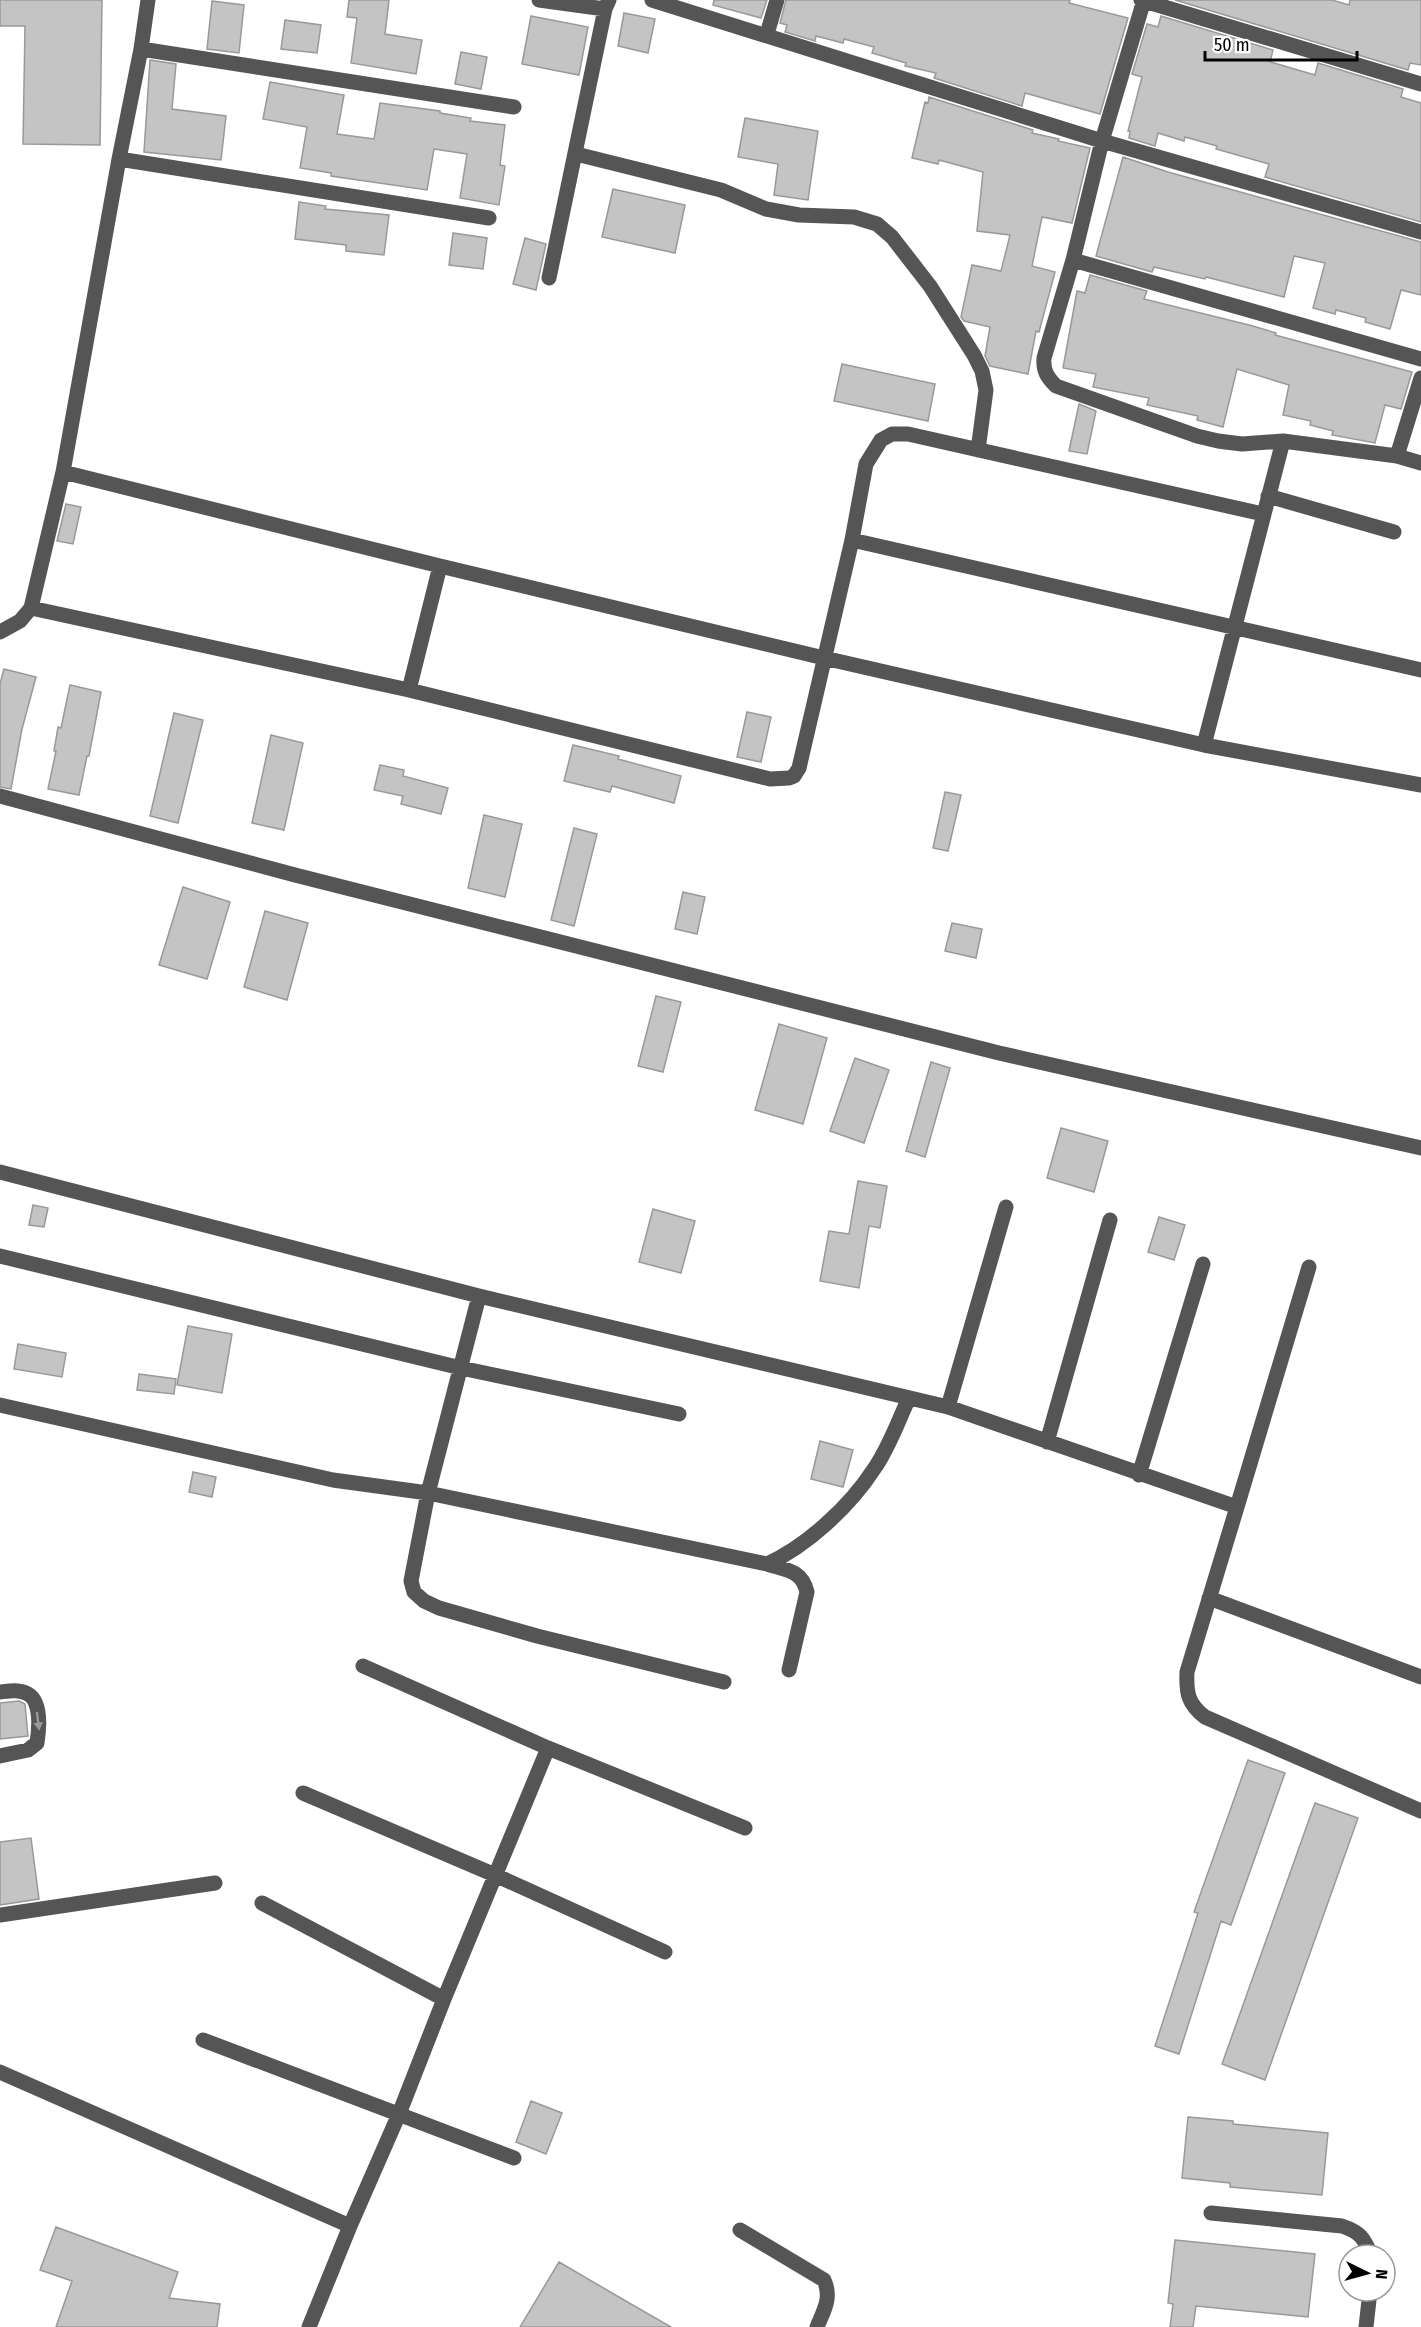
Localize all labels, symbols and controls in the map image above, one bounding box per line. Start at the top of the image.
scale bar [1205,24,1356,62]
text: 50 m [1214,34,1250,56]
one-way arrow [33,1711,42,1730]
north arrow [1337,2243,1397,2303]
text: N [1372,2269,1391,2280]

